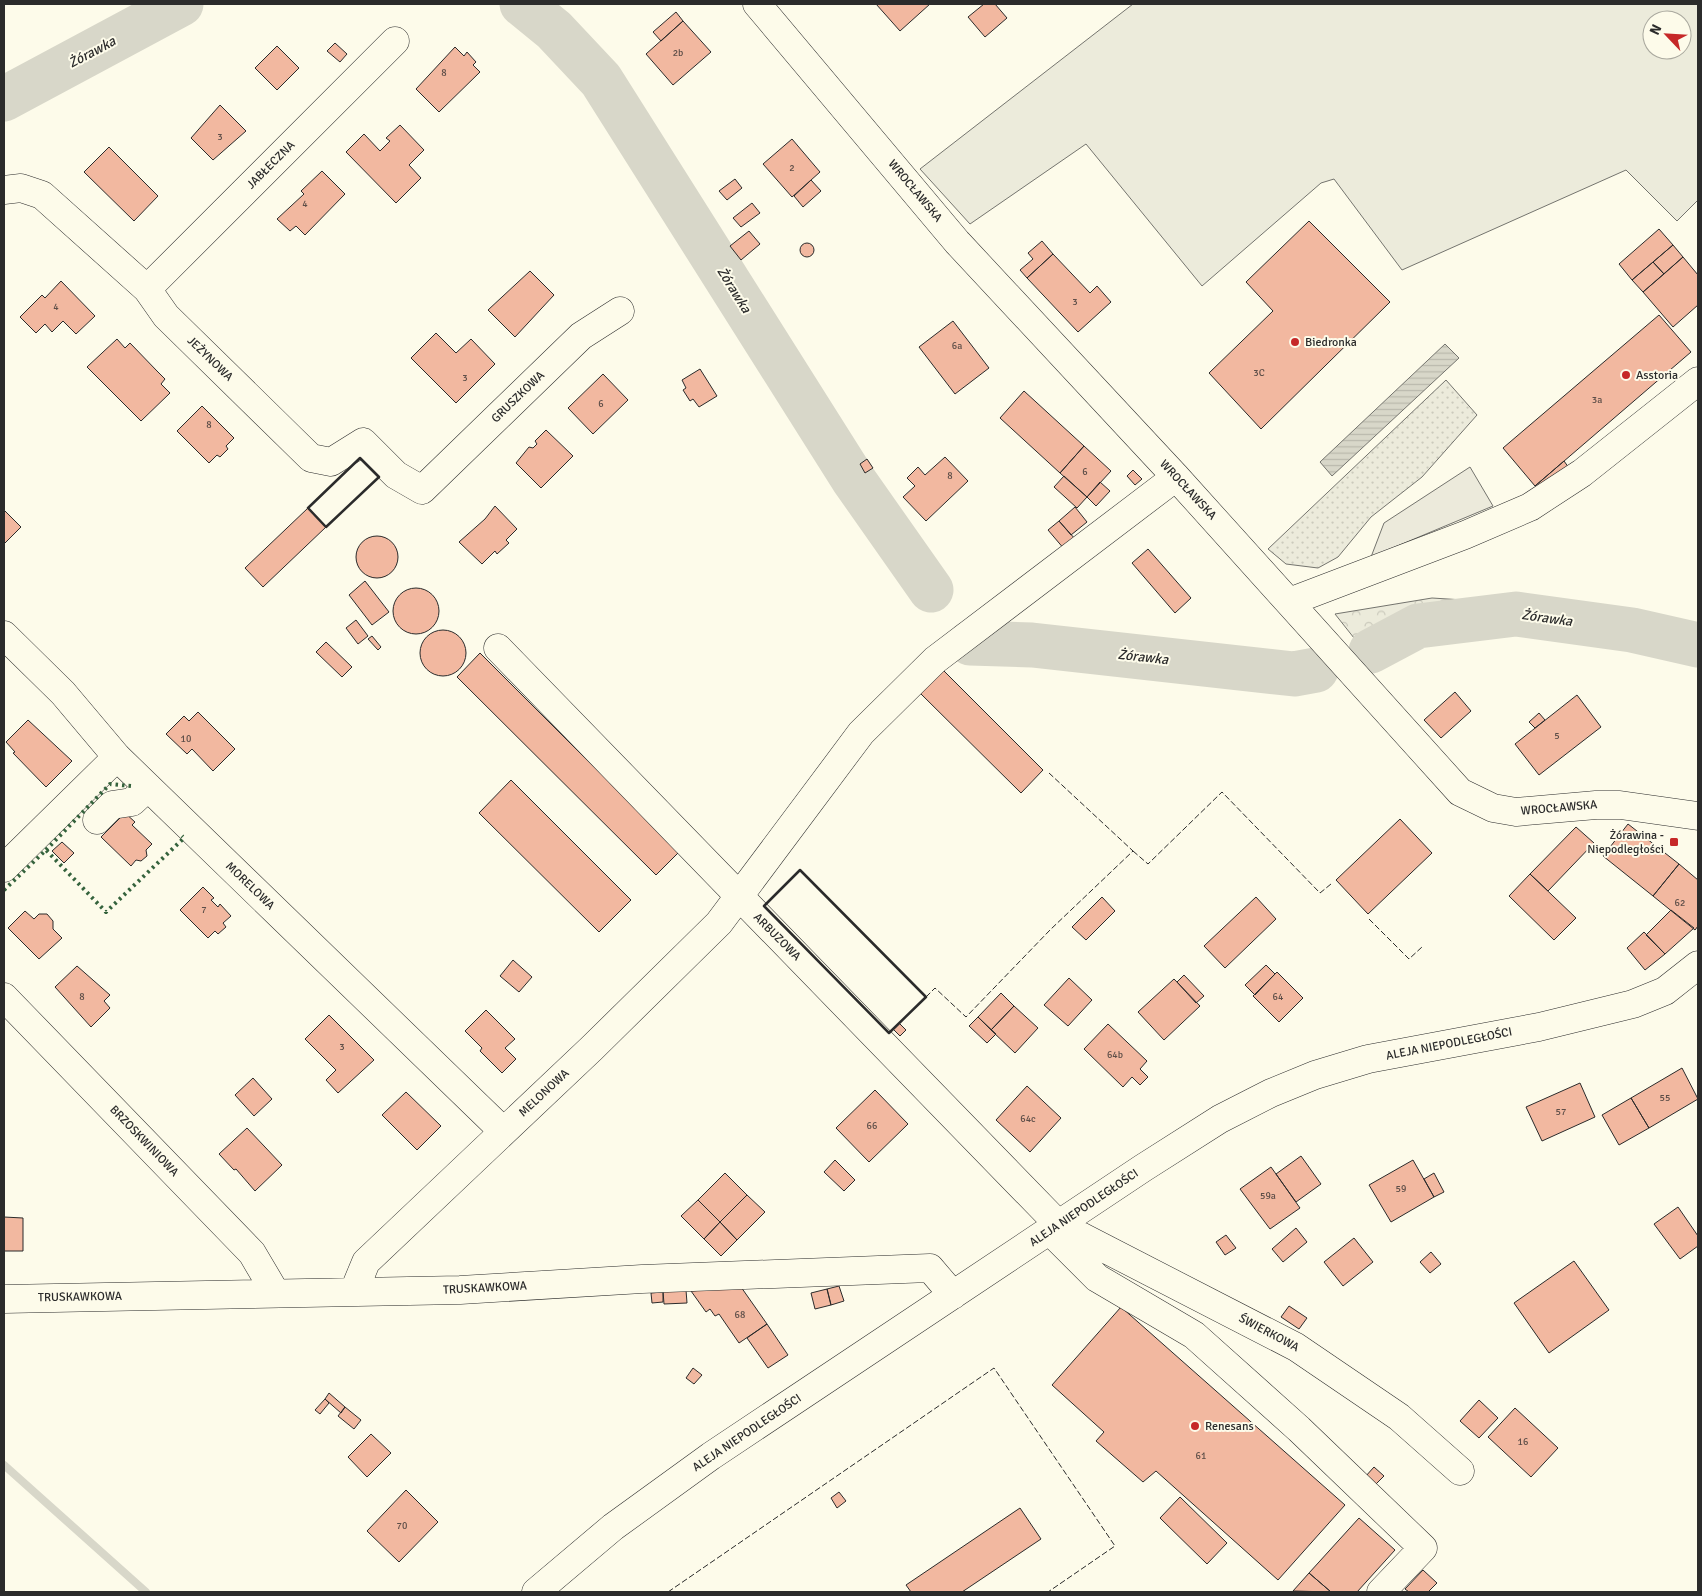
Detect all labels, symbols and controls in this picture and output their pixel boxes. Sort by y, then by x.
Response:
north arrow [1642,10,1692,60]
text: N [1646,22,1665,38]
water label: Żórawka [65,32,119,71]
house number: 2b [673,47,683,59]
house number: 8 [441,67,447,79]
house number: 3 [217,131,223,143]
street label: JABŁECZNA [244,137,299,192]
street label: WROCŁAWSKA [885,157,946,226]
house number: 2 [789,162,795,174]
house number: 4 [302,198,308,210]
water label: Żórawka [713,264,755,317]
house number: 3 [1072,296,1078,308]
house number: 4 [53,301,59,313]
street label: JEŻYNOWA [184,333,237,385]
place label: Biedronka [1305,335,1357,350]
marker: Biedronka [1289,336,1301,348]
house number: 6a [952,340,962,352]
street label: GRUSZKOWA [488,367,548,426]
house number: 3C [1253,367,1265,379]
place label: Asstoria [1636,368,1678,383]
marker: Asstoria [1620,369,1632,381]
house number: 3 [462,372,468,384]
house number: 3a [1592,394,1602,406]
house number: 6 [598,398,604,410]
house number: 8 [206,419,212,431]
street label: WROCŁAWSKA [1156,457,1220,524]
house number: 6 [1082,466,1088,478]
house number: 8 [947,470,953,482]
water label: Żórawka [1521,606,1574,630]
water label: Żórawka [1117,646,1170,668]
house number: 5 [1554,730,1560,742]
house number: 10 [181,733,191,745]
street label: WROCŁAWSKA [1520,797,1599,819]
place label: Żórawina - Niepodległości [1587,828,1664,857]
marker: Żórawina - Niepodległości [1668,836,1680,848]
street label: MORELOWA [222,859,278,914]
house number: 62 [1675,897,1685,909]
house number: 7 [201,904,207,916]
street label: ARBUZOWA [750,910,804,964]
house number: 8 [79,991,85,1003]
house number: 64 [1273,991,1284,1003]
street label: ALEJA NIEPODLEGŁOŚCI [1385,1024,1513,1064]
house number: 3 [339,1041,345,1053]
house number: 64b [1107,1049,1123,1061]
street label: MELONOWA [516,1065,573,1120]
house number: 55 [1660,1092,1670,1104]
street label: BRZOSKWINIOWA [106,1102,182,1180]
house number: 57 [1556,1106,1566,1118]
house number: 64c [1020,1113,1036,1125]
house number: 66 [867,1120,877,1132]
street label: ALEJA NIEPODLEGŁOŚCI [1027,1166,1141,1250]
house number: 59 [1396,1183,1406,1195]
house number: 59a [1260,1190,1276,1202]
street label: TRUSKAWKOWA [443,1278,528,1298]
street label: TRUSKAWKOWA [38,1289,123,1305]
house number: 68 [735,1309,745,1321]
street label: ŚWIERKOWA [1236,1311,1302,1355]
street label: ALEJA NIEPODLEGŁOŚCI [690,1391,804,1475]
place label: Renesans [1205,1419,1254,1434]
marker: Renesans [1189,1420,1201,1432]
house number: 16 [1518,1436,1528,1448]
house number: 61 [1196,1450,1206,1462]
house number: 70 [397,1520,407,1532]

